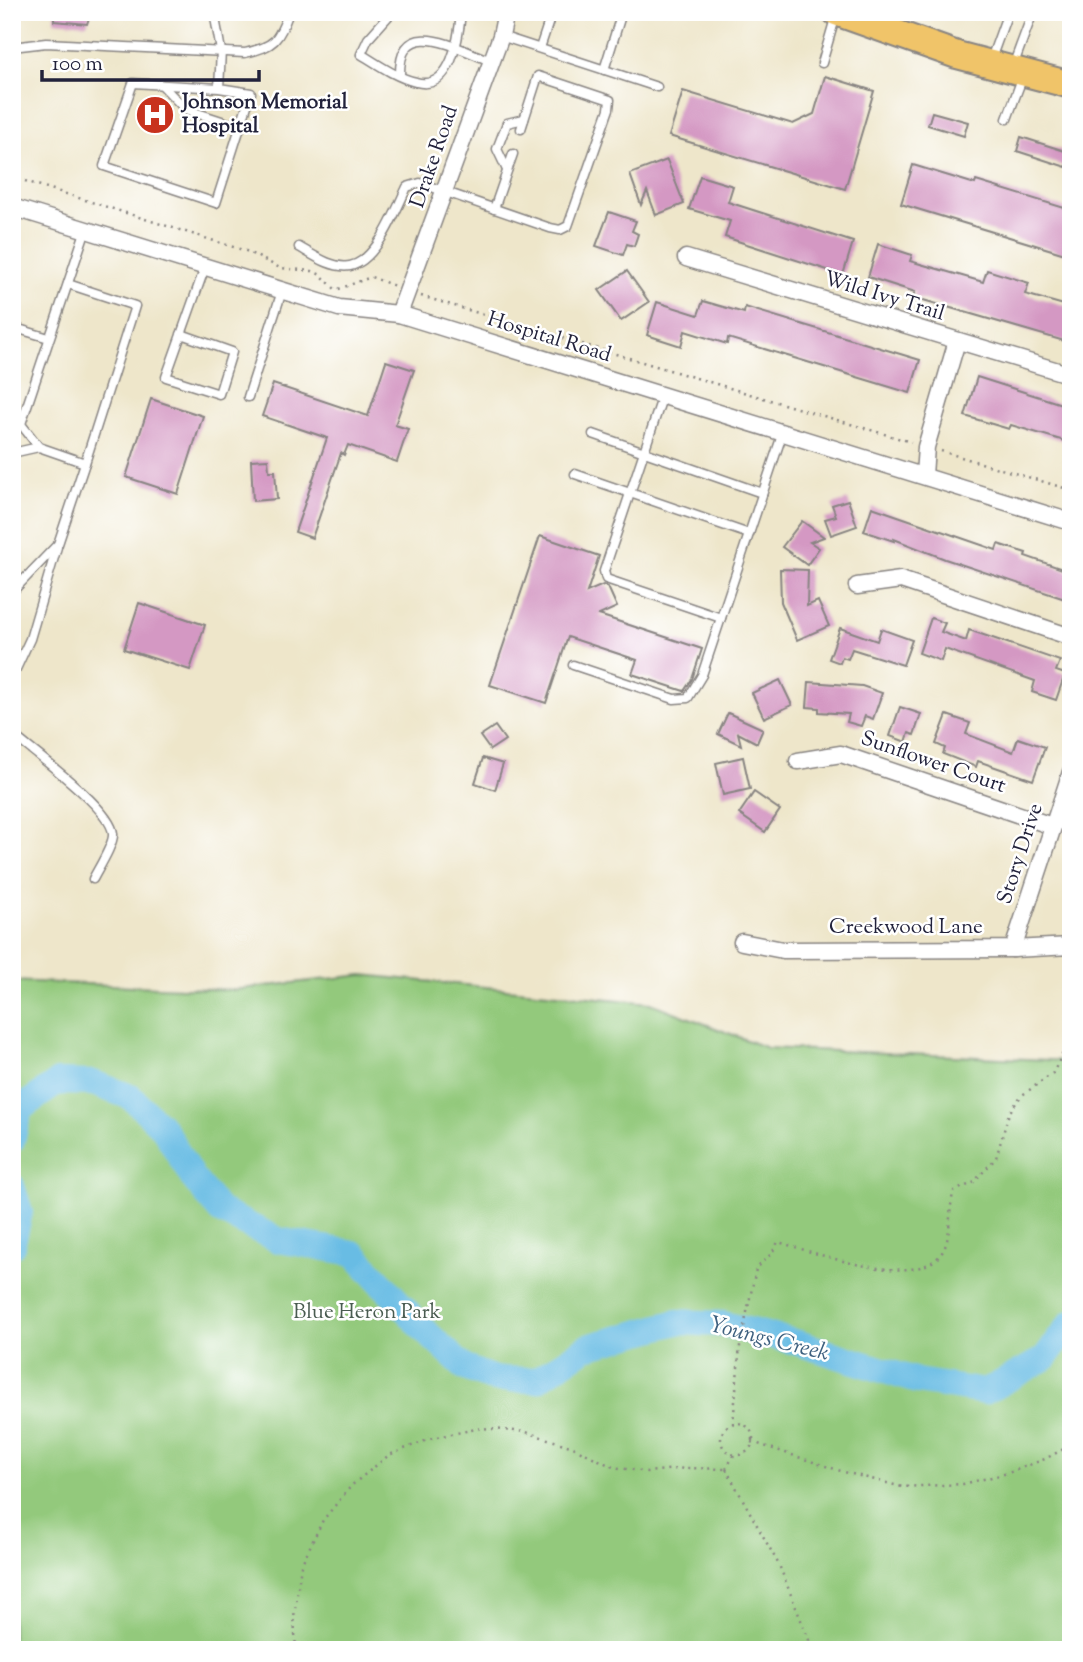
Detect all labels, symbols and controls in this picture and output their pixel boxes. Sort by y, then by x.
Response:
scale bar [42,38,259,82]
text: 100 m [52,50,103,80]
place label: Johnson Memorial Hospital [180,88,348,142]
hospital icon: Johnson Memorial Hospital [134,94,176,136]
street label: Drake Road [403,102,467,212]
street label: Wild Ivy Trail [820,264,948,330]
street label: Hospital Road [483,305,615,371]
street label: Sunflower Court [856,724,1010,802]
street label: Story Drive [991,800,1051,908]
street label: Creekwood Lane [829,913,983,943]
park label: Blue Heron Park [293,1298,442,1328]
water label: Youngs Creek [706,1309,832,1371]

